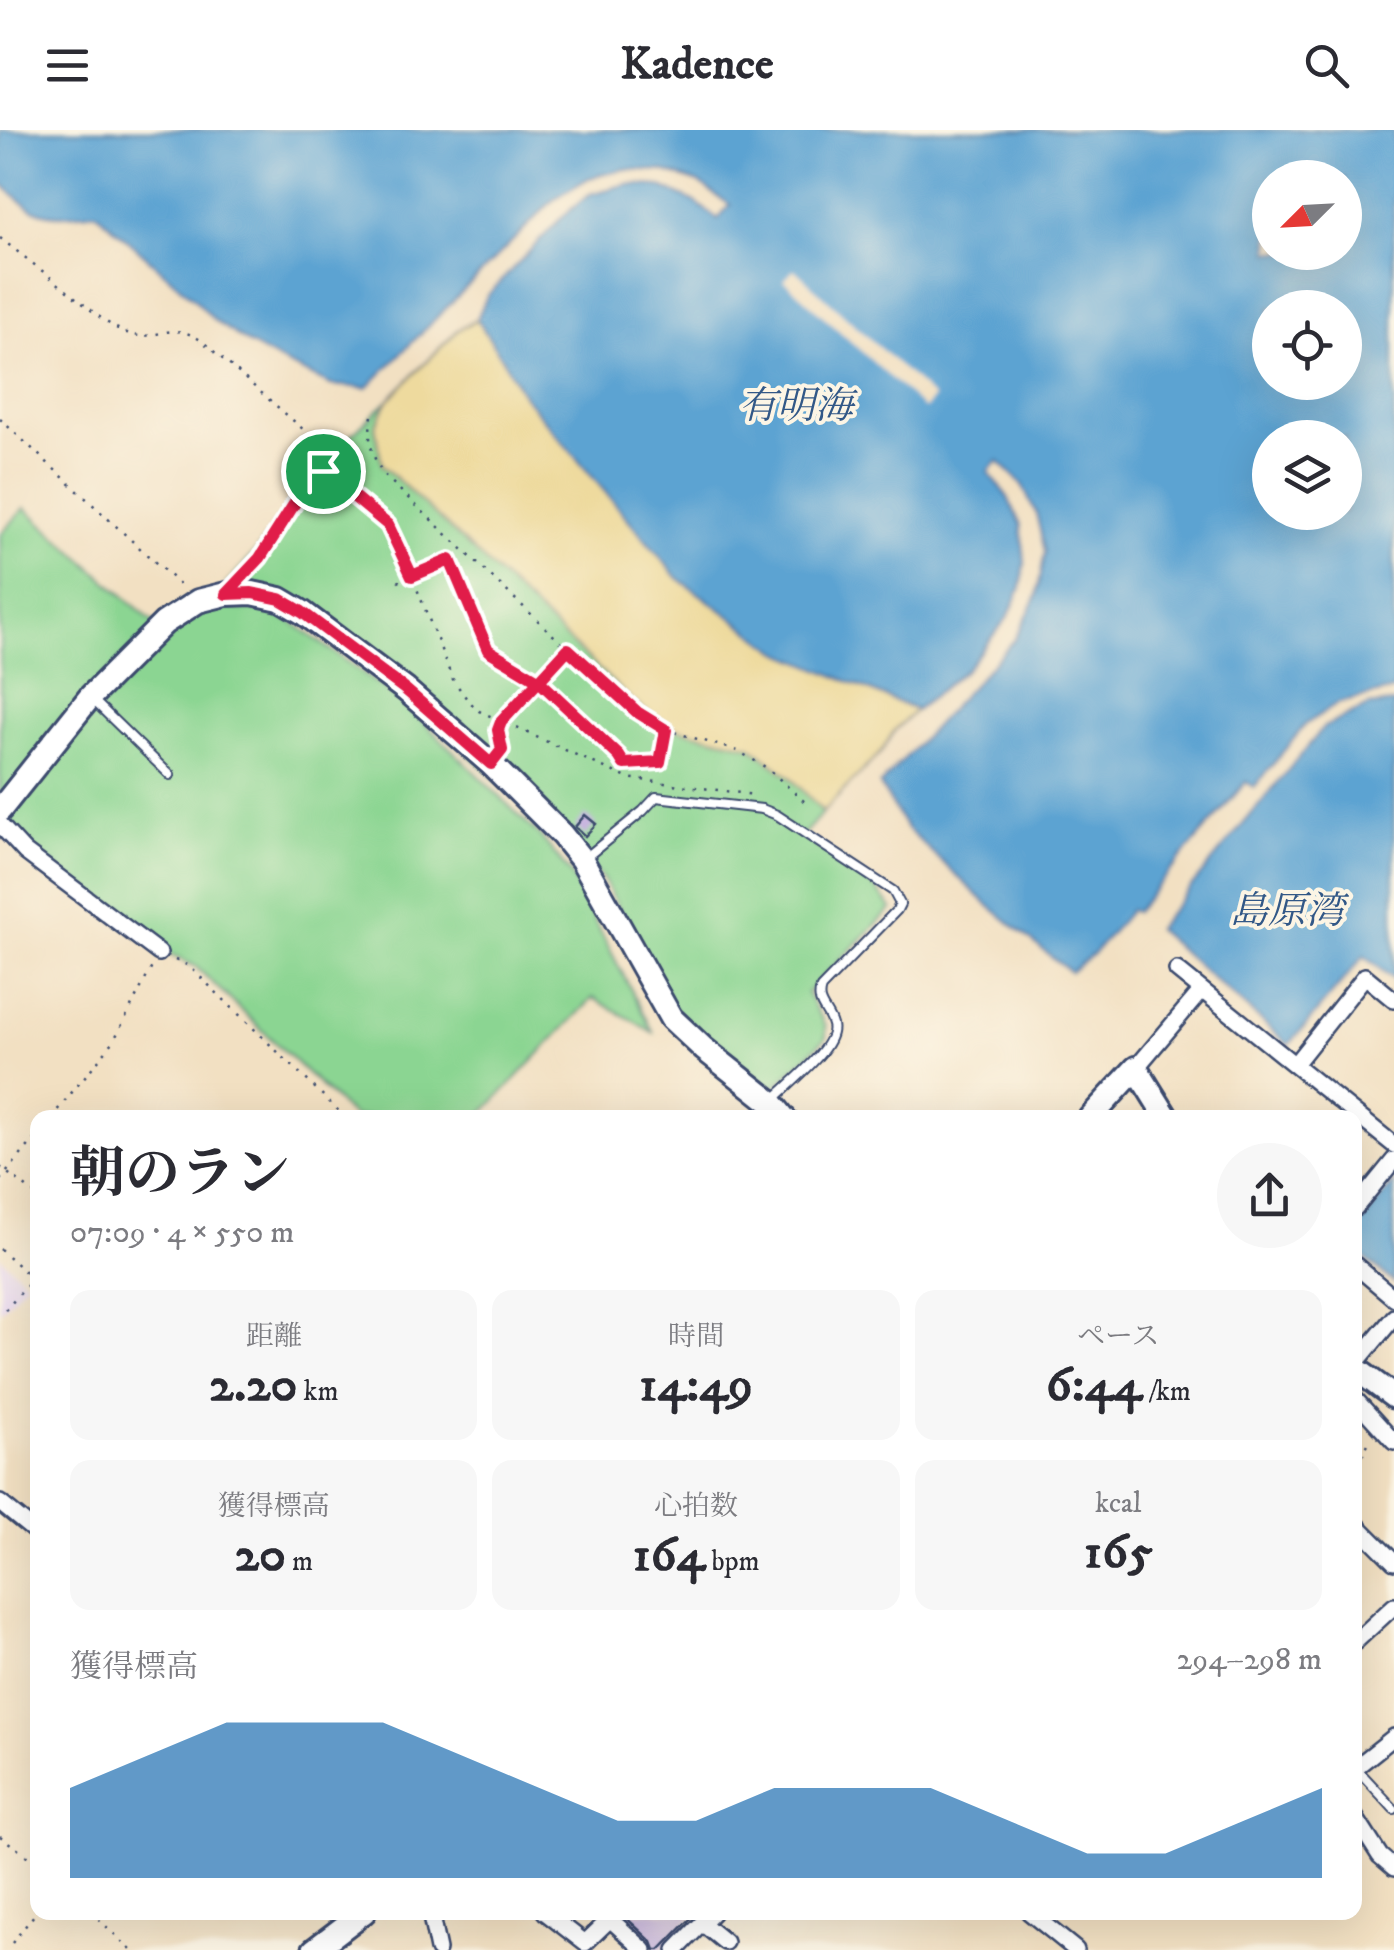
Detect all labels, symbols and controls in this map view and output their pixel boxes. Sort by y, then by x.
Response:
text: Kadence [620,37,774,93]
icon: menu [40,38,95,93]
icon: search [1299,38,1354,93]
north arrow [1252,160,1362,270]
map controls [1252,160,1362,530]
button: locate [1252,290,1362,400]
water label: 有明海 [739,383,858,431]
button: layers [1252,420,1362,530]
pin [281,429,366,514]
icon: arrive [296,444,351,499]
water label: 島原湾 [1230,888,1350,936]
text: 朝のラン [70,1141,290,1210]
button: share [1217,1143,1322,1248]
text: 07:09 · 4 × 550 m [70,1213,294,1253]
text: 距離 [246,1319,302,1354]
text: 時間 [668,1319,724,1354]
text: ペース [1077,1319,1160,1354]
text: 2.20 [209,1354,298,1417]
text: 14:49 [639,1354,753,1417]
text: 6:44 [1046,1354,1142,1417]
text: km [298,1374,338,1409]
text: /km [1142,1374,1191,1409]
text: kcal [1095,1486,1141,1521]
text: 獲得標高 [218,1489,330,1524]
text: 心拍数 [654,1489,738,1524]
text: 165 [1084,1521,1153,1584]
text: 20 [234,1524,286,1587]
text: 164 [632,1524,705,1587]
text: m [286,1544,313,1579]
text: bpm [705,1544,760,1579]
text: 294–298 m [1176,1640,1322,1680]
text: 獲得標高 [70,1648,198,1688]

